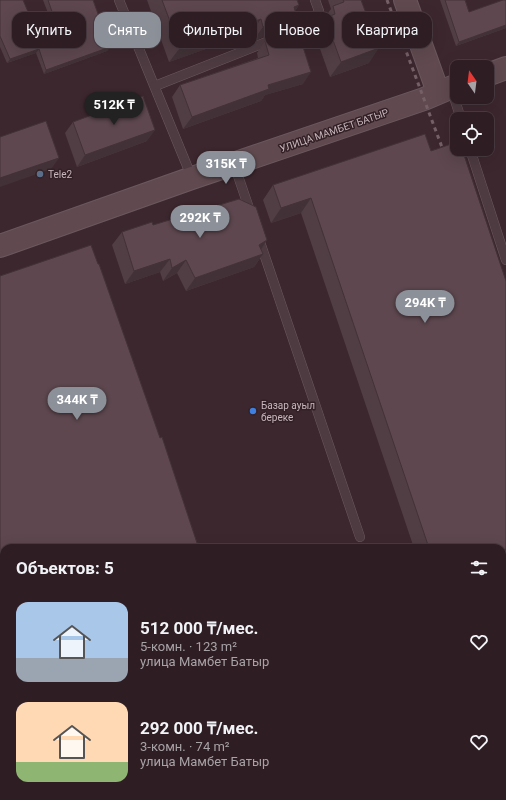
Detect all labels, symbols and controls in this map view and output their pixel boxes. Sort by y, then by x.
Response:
chip: Купить [12,12,86,48]
chip: Снять [94,12,161,48]
chip: Фильтры [169,12,257,48]
chip: Новое [265,12,334,48]
chip: Квартира [342,12,432,48]
north arrow [450,60,494,104]
map controls [450,60,494,156]
pin: 512K ₸ [81,92,147,126]
text: 512K ₸ [94,97,134,112]
street label: УЛИЦА МАМБЕТ БАТЫР [278,107,390,154]
button: locate [450,112,494,156]
pin: 315K ₸ [193,151,259,185]
text: 315K ₸ [206,156,246,171]
marker: Tele2 [35,169,45,179]
place label: Tele2 [48,169,73,180]
pin: 292K ₸ [167,205,233,239]
text: 292K ₸ [180,210,220,225]
pin: 294K ₸ [392,290,458,324]
text: 294K ₸ [405,295,445,310]
pin: 344K ₸ [44,387,110,421]
text: 344K ₸ [57,392,97,407]
place label: Базар ауыл береке [261,400,315,423]
marker: Базар ауыл береке [248,406,258,416]
icon: filters [468,557,490,579]
text: Объектов: 5 [16,558,114,578]
icon: home [48,618,96,666]
text: 512 000 ₸/мес. [140,618,258,638]
icon: heart [468,631,490,653]
text: 5-комн. · 123 m² [140,639,237,654]
text: улица Мамбет Батыр [140,654,269,669]
icon: home [48,718,96,766]
text: 292 000 ₸/мес. [140,718,258,738]
icon: heart [468,731,490,753]
text: 3-комн. · 74 m² [140,739,230,754]
text: улица Мамбет Батыр [140,754,269,769]

